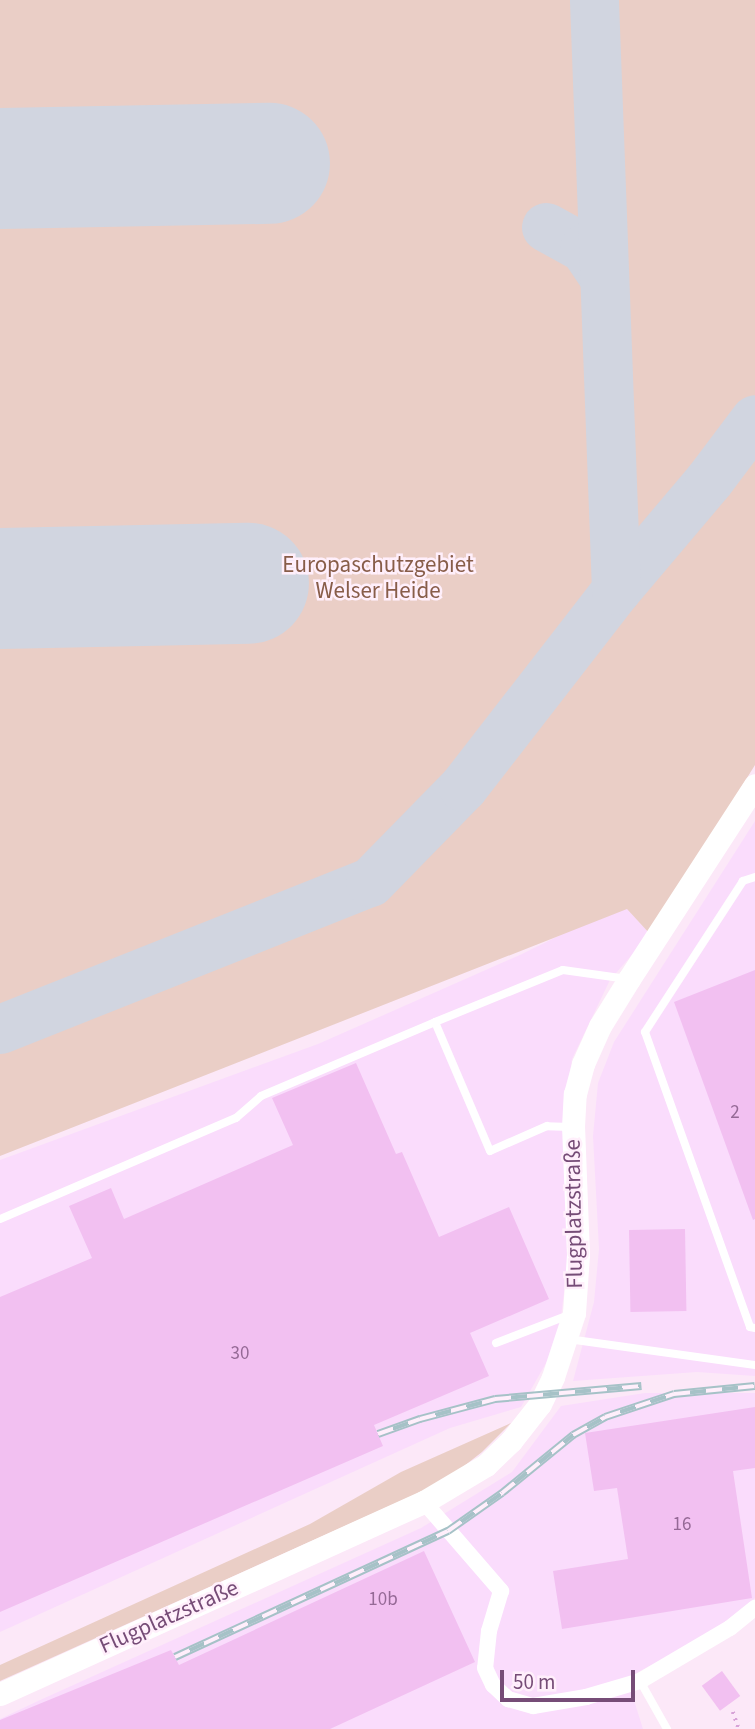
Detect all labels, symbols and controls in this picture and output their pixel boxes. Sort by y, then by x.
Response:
park label: Europaschutzgebiet Welser Heide [282,551,474,605]
house number: 2 [730,1102,740,1124]
street label: Flugplatzstraße [559,1139,589,1289]
house number: 30 [231,1343,249,1365]
house number: 16 [673,1514,691,1536]
street label: Flugplatzstraße [95,1574,243,1660]
house number: 10b [368,1589,398,1611]
scale bar [503,1656,638,1700]
text: 50 m [513,1667,555,1697]

